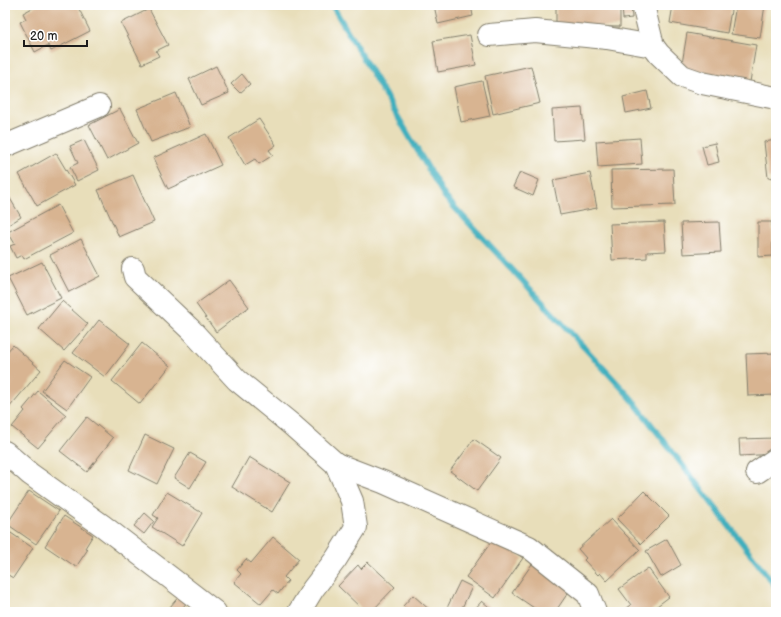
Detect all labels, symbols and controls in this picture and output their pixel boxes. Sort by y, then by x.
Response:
scale bar [24,22,87,48]
text: 20 m [30,29,57,44]

